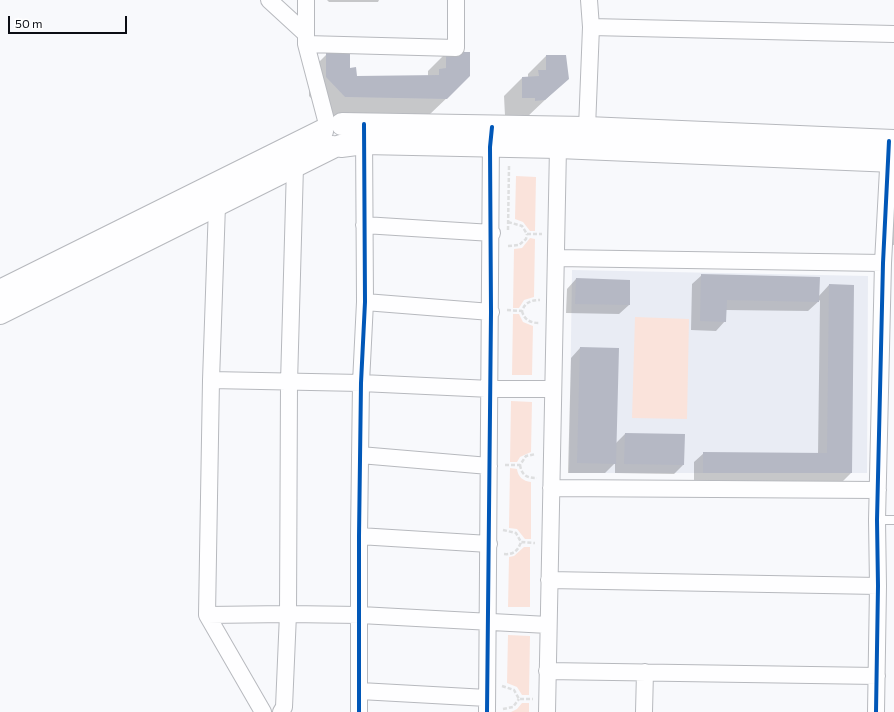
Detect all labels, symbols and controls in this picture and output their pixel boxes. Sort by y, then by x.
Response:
scale bar [10,8,129,34]
text: 50 m [15,16,43,30]

